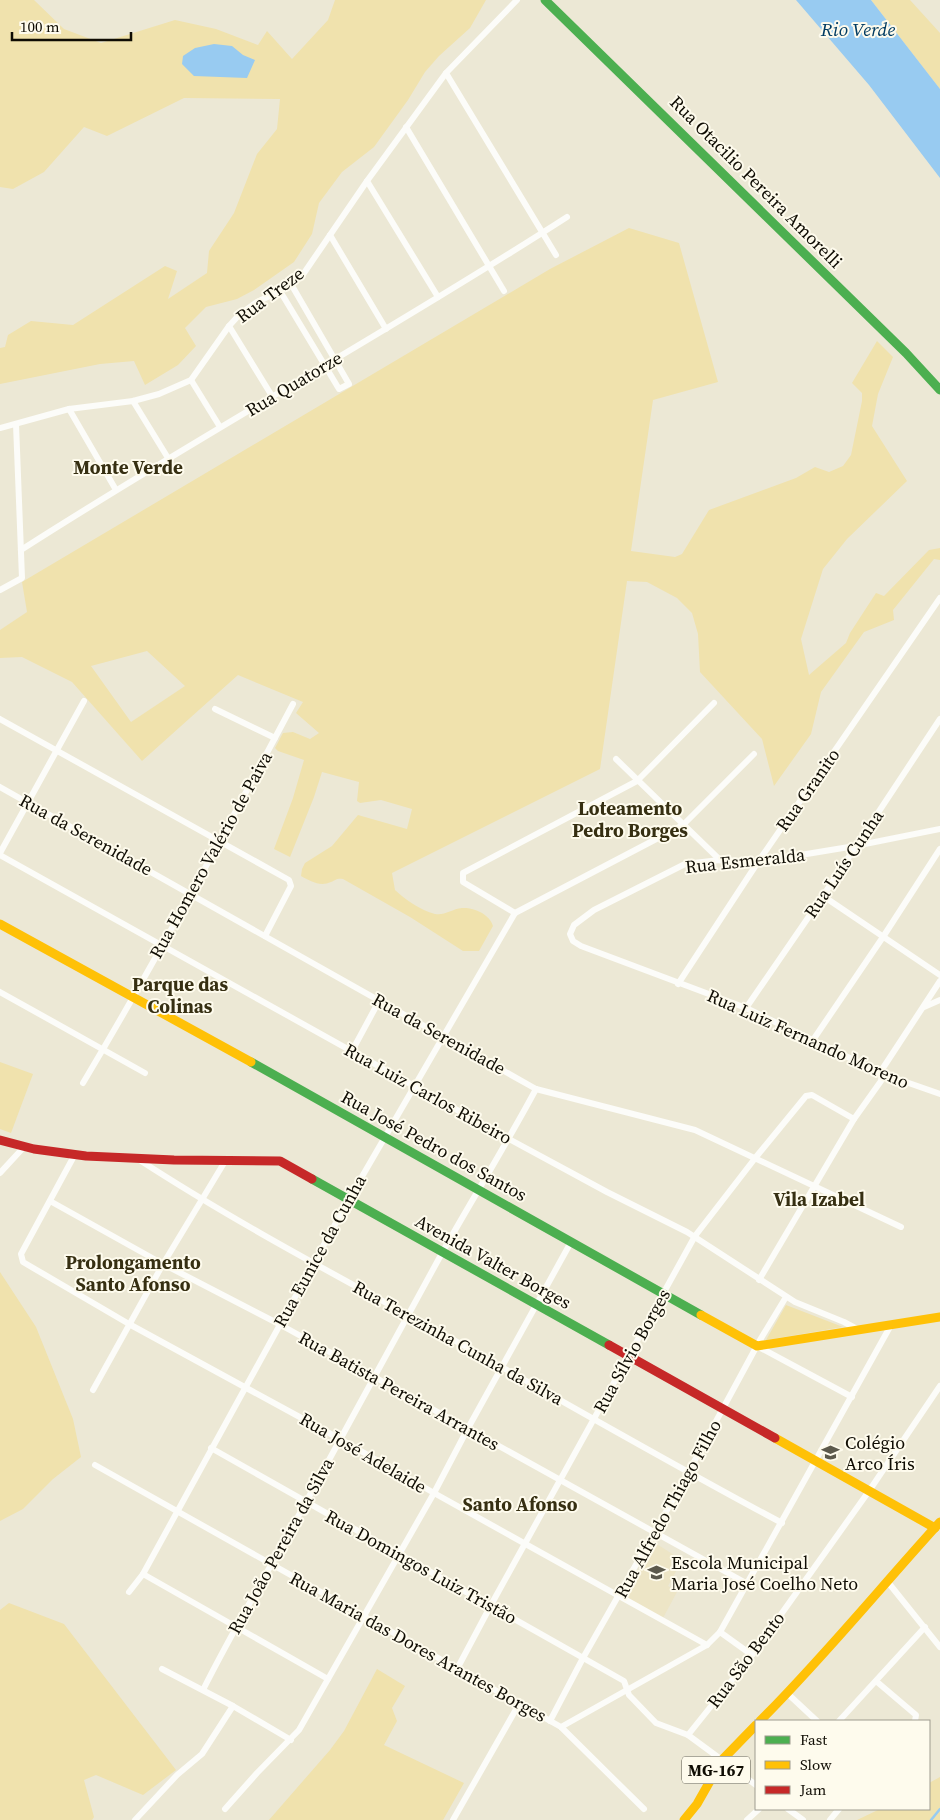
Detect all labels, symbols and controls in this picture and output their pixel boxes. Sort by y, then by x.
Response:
scale bar [12,10,131,42]
text: 100 m [20,16,60,37]
water label: Rio Verde [820,16,896,42]
street label: Rua Otacilio Pereira Amorelli [664,90,848,274]
street label: Rua Treze [230,261,309,328]
street label: Rua Quatorze [241,345,347,422]
district label: Monte Verde [73,454,183,480]
street label: Rua Granito [770,743,845,836]
street label: Rua Homero Valério de Paiva [143,746,278,963]
street label: Rua da Serenidade [15,788,157,882]
district label: Loteamento Pedro Borges [572,795,688,843]
street label: Rua Luís Cunha [798,804,890,923]
street label: Rua Esmeralda [684,842,807,879]
district label: Parque das Colinas [132,971,228,1019]
street label: Rua Luiz Fernando Moreno [703,983,913,1094]
street label: Rua da Serenidade [368,987,510,1081]
street label: Rua Luiz Carlos Ribeiro [340,1037,517,1150]
street label: Rua José Pedro dos Santos [337,1084,532,1207]
street label: Rua Eunice da Cunha [267,1169,372,1332]
district label: Vila Izabel [773,1186,865,1212]
street label: Avenida Valter Borges [411,1208,576,1315]
district label: Prolongamento Santo Afonso [65,1249,201,1297]
street label: Rua Terezinha Cunha da Silva [349,1274,569,1411]
street label: Rua Sílvio Borges [587,1284,676,1417]
street label: Rua Batista Pereira Arrantes [294,1325,504,1456]
street label: Rua José Adelaide [295,1406,431,1499]
street label: Rua Alfredo Thiago Filho [608,1415,727,1603]
place label: Colégio Arco Íris [845,1430,915,1476]
school or university icon: Colégio Arco Íris [821,1443,841,1463]
street label: Rua João Pereira da Silva [222,1452,340,1638]
district label: Santo Afonso [463,1491,578,1517]
street label: Rua Domingos Luiz Tristão [321,1503,522,1630]
place label: Escola Municipal Maria José Coelho Neto [671,1550,858,1596]
school or university icon: Escola Municipal Maria José Coelho Neto [647,1563,667,1583]
street label: Rua Maria das Dores Arantes Borges [285,1565,551,1728]
street label: Rua São Bento [701,1606,790,1713]
legend [755,1720,930,1810]
text: Fast [800,1729,827,1750]
text: Slow [800,1754,832,1775]
road number: MG-167 [682,1756,750,1784]
text: Jam [799,1779,827,1800]

